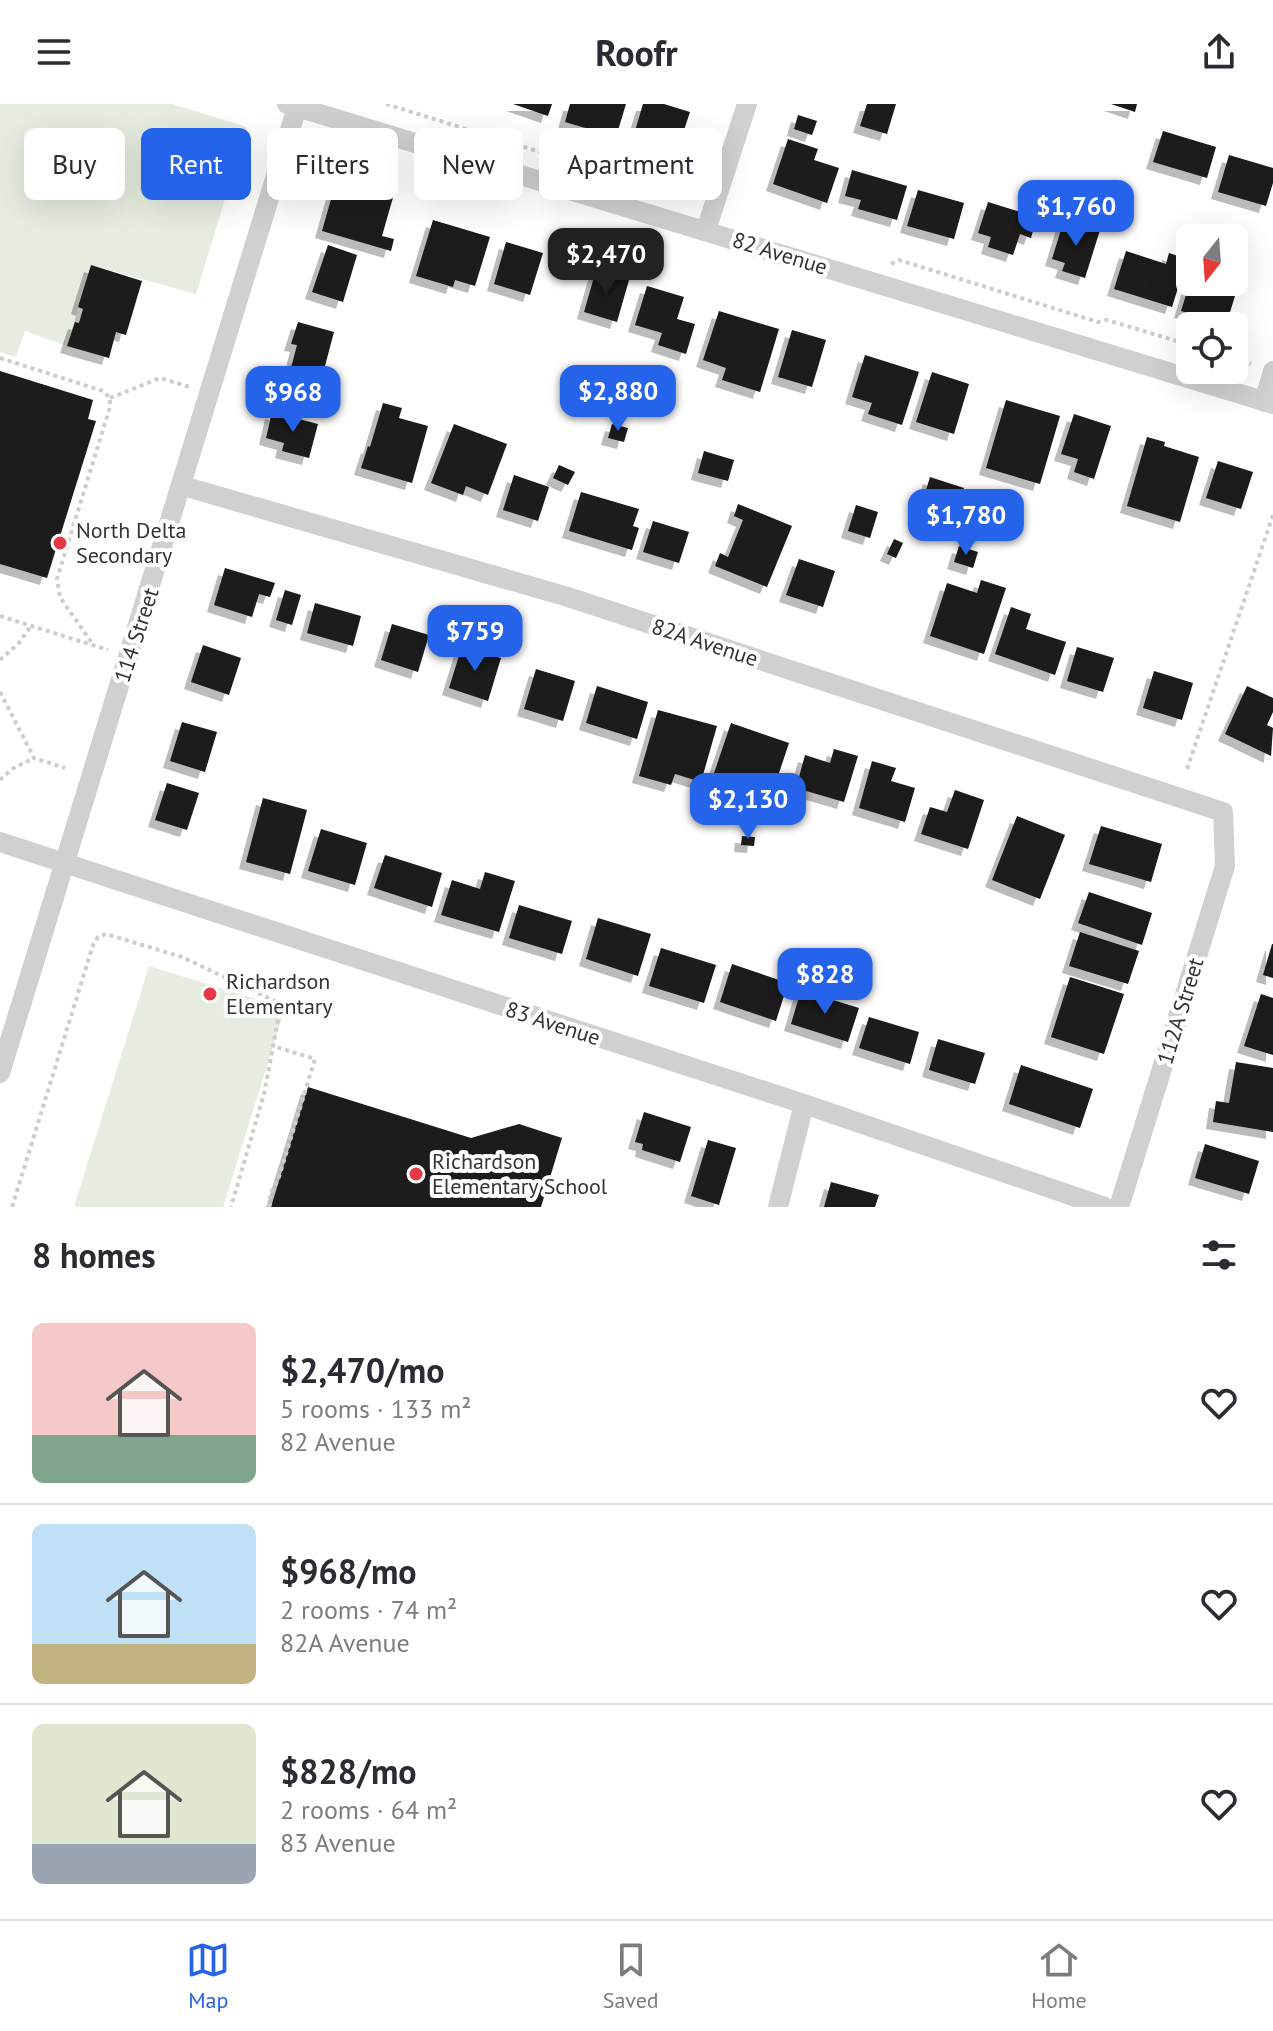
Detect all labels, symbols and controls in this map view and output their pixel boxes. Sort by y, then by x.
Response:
text: Roofr [595,29,678,76]
icon: menu [32,30,76,74]
icon: share [1197,30,1241,74]
chip: Buy [24,128,125,200]
chip: Rent [141,128,251,200]
chip: Filters [267,128,398,200]
chip: New [414,128,523,200]
chip: Apartment [539,128,722,200]
pin: $1,760 [1011,180,1141,248]
text: $1,760 [1036,189,1116,222]
north arrow [1176,224,1248,296]
map controls [1176,224,1248,384]
street label: 82 Avenue [729,225,831,281]
pin: $2,470 [541,228,671,296]
text: $2,470 [566,237,646,270]
button: locate [1176,312,1248,384]
pin: $2,880 [553,365,683,433]
pin: $968 [246,366,340,434]
text: $2,880 [578,374,658,407]
text: $968 [264,375,322,408]
pin: $1,780 [901,489,1031,557]
text: $1,780 [926,498,1006,531]
place label: North Delta Secondary [76,516,186,569]
marker: North Delta Secondary [51,534,69,552]
street label: 114 Street [108,584,165,686]
pin: $759 [428,605,522,673]
street label: 82A Avenue [648,612,762,672]
text: $759 [446,614,504,647]
pin: $2,130 [683,773,813,841]
text: $2,130 [708,782,788,815]
pin: $828 [778,948,872,1016]
street label: 112A Street [1151,954,1210,1068]
text: $828 [796,957,854,990]
place label: Richardson Elementary [226,967,333,1020]
marker: Richardson Elementary [201,985,219,1003]
street label: 83 Avenue [502,995,604,1051]
place label: Richardson Elementary School [432,1147,608,1200]
marker: Richardson Elementary School [407,1165,425,1183]
text: 8 homes [32,1233,156,1277]
icon: filters [1197,1233,1241,1277]
text: $2,470/mo [280,1348,444,1392]
icon: home [96,1355,192,1451]
icon: heart [1197,1381,1241,1425]
text: 5 rooms · 133 m² [280,1392,472,1425]
text: 82 Avenue [280,1425,396,1458]
text: $968/mo [280,1549,417,1593]
icon: home [96,1556,192,1652]
icon: heart [1197,1582,1241,1626]
text: 2 rooms · 74 m² [280,1593,457,1626]
text: 82A Avenue [280,1626,410,1659]
text: $828/mo [280,1749,417,1793]
icon: home [96,1756,192,1852]
icon: heart [1197,1782,1241,1826]
text: 2 rooms · 64 m² [280,1793,457,1826]
text: 83 Avenue [280,1826,396,1859]
tab: Map [186,1938,230,2014]
tab: Saved [603,1938,659,2014]
tab: Home [1031,1938,1087,2014]

